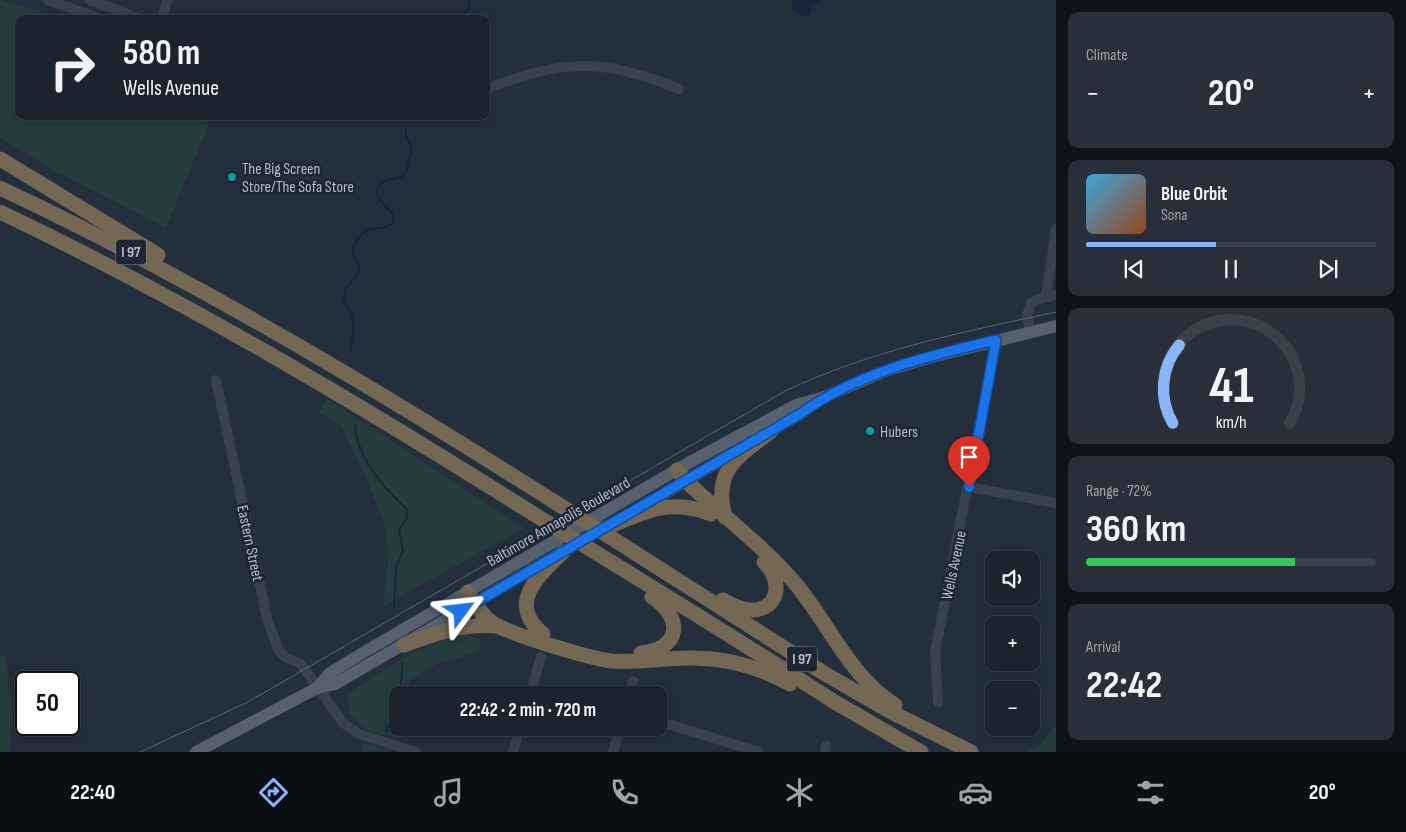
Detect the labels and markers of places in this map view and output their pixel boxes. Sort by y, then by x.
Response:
place label: The Big Screen Store/The Sofa Store [242,160,354,197]
marker: The Big Screen Store/The Sofa Store [226,171,238,183]
place label: Hubers [880,423,918,442]
marker: Hubers [864,425,876,437]
pin [948,436,990,487]

